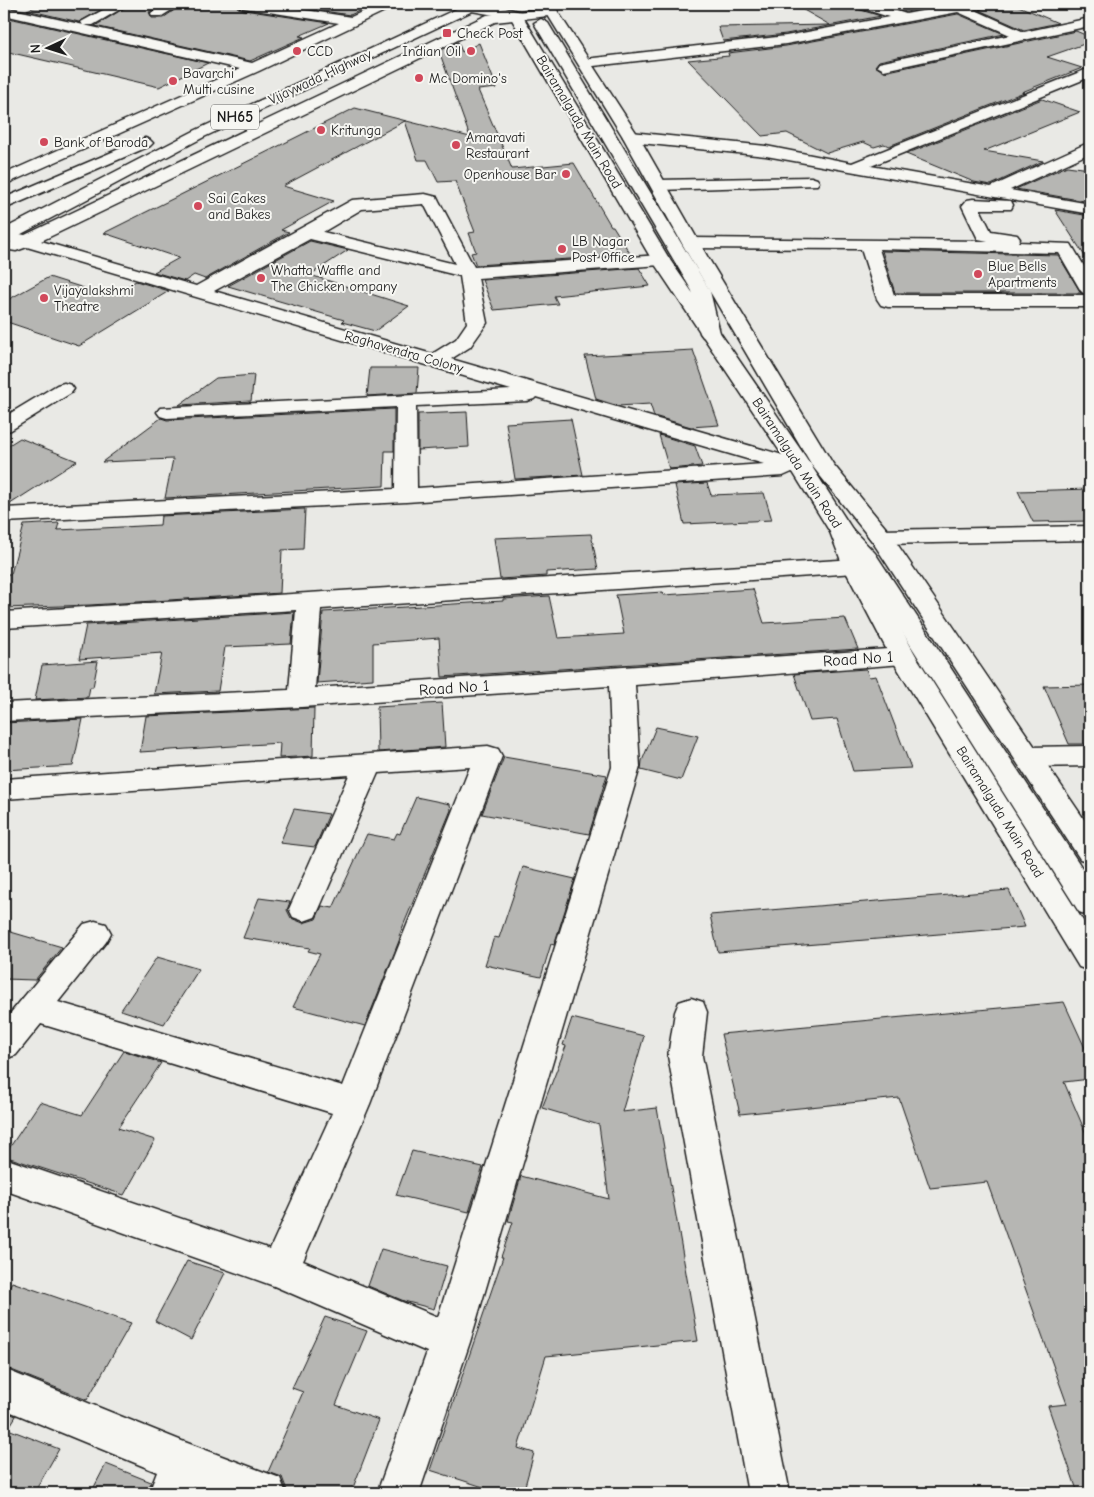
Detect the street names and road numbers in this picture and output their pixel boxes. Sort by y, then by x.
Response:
street label: Vijaywada Highway [266,45,375,108]
street label: Bairamalguda Main Road [533,52,625,192]
road number: NH65 [211,104,259,130]
street label: Raghavendra Colony [343,327,466,377]
street label: Bairamalguda Main Road [748,395,846,531]
street label: Road No 1 [822,648,894,670]
street label: Road No 1 [418,677,490,699]
street label: Bairamalguda Main Road [952,743,1048,881]

